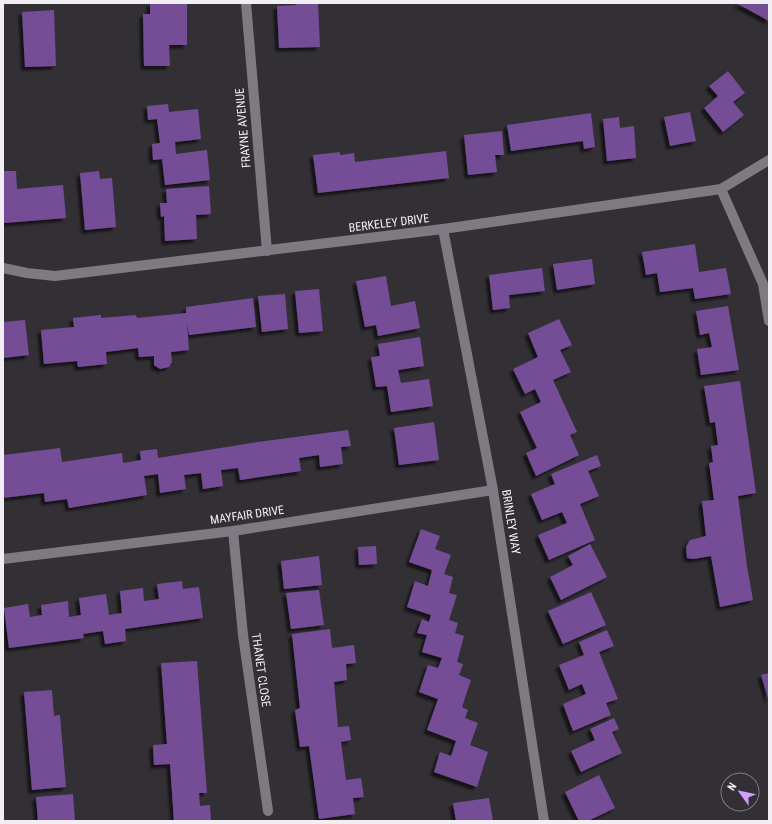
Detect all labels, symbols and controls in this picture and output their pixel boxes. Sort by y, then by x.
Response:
street label: FRAYNE AVENUE [233,87,253,169]
street label: BERKELEY DRIVE [348,211,430,235]
street label: BRINLEY WAY [499,488,523,556]
street label: MAYFAIR DRIVE [209,503,285,527]
street label: THANET CLOSE [249,632,273,708]
north arrow [720,772,760,812]
text: N [725,780,739,793]

